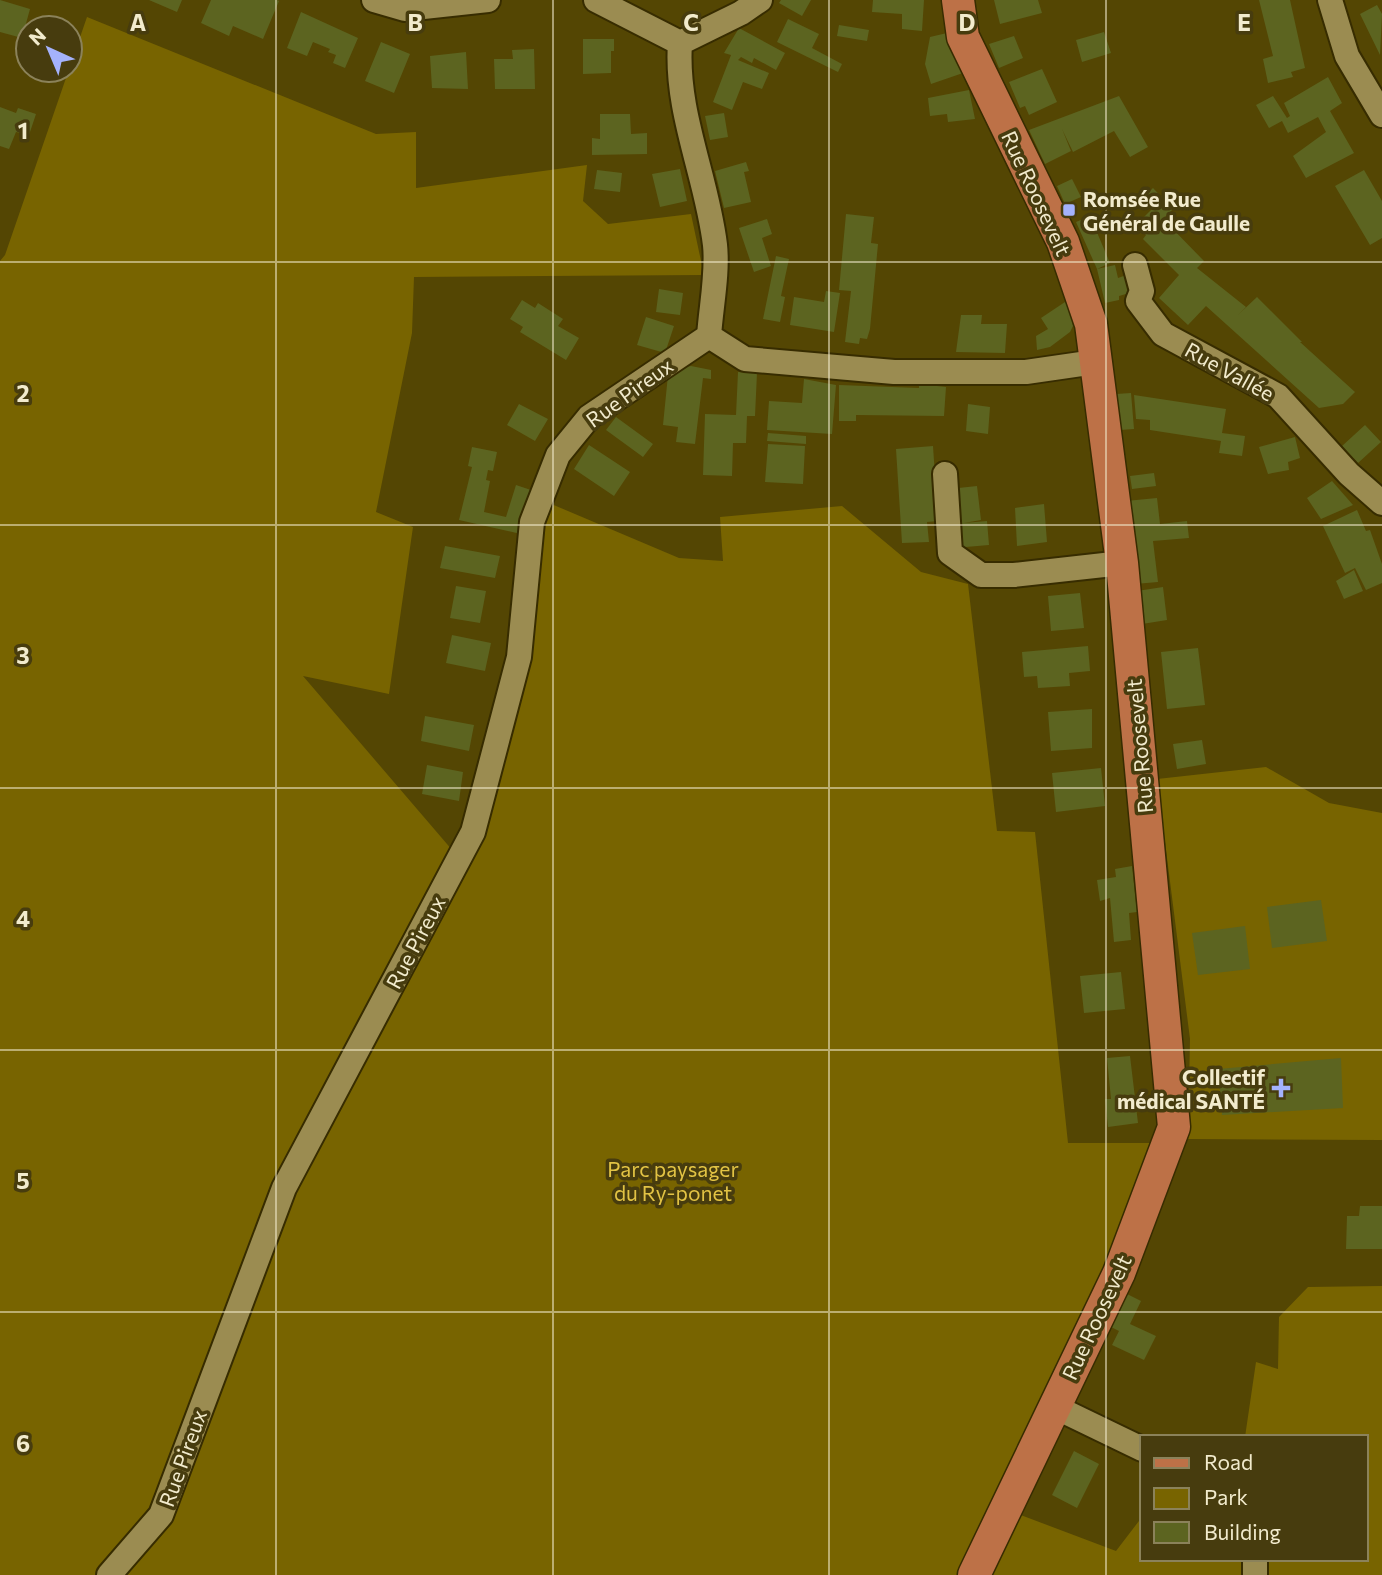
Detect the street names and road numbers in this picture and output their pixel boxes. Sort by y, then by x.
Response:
street label: Rue Roosevelt [997,127,1077,259]
street label: Rue Vallée [1181,336,1279,406]
street label: Rue Pireux [581,352,677,432]
street label: Rue Roosevelt [1121,678,1157,814]
street label: Rue Pireux [380,891,450,993]
street label: Rue Roosevelt [1056,1251,1136,1383]
street label: Rue Pireux [153,1406,211,1510]

